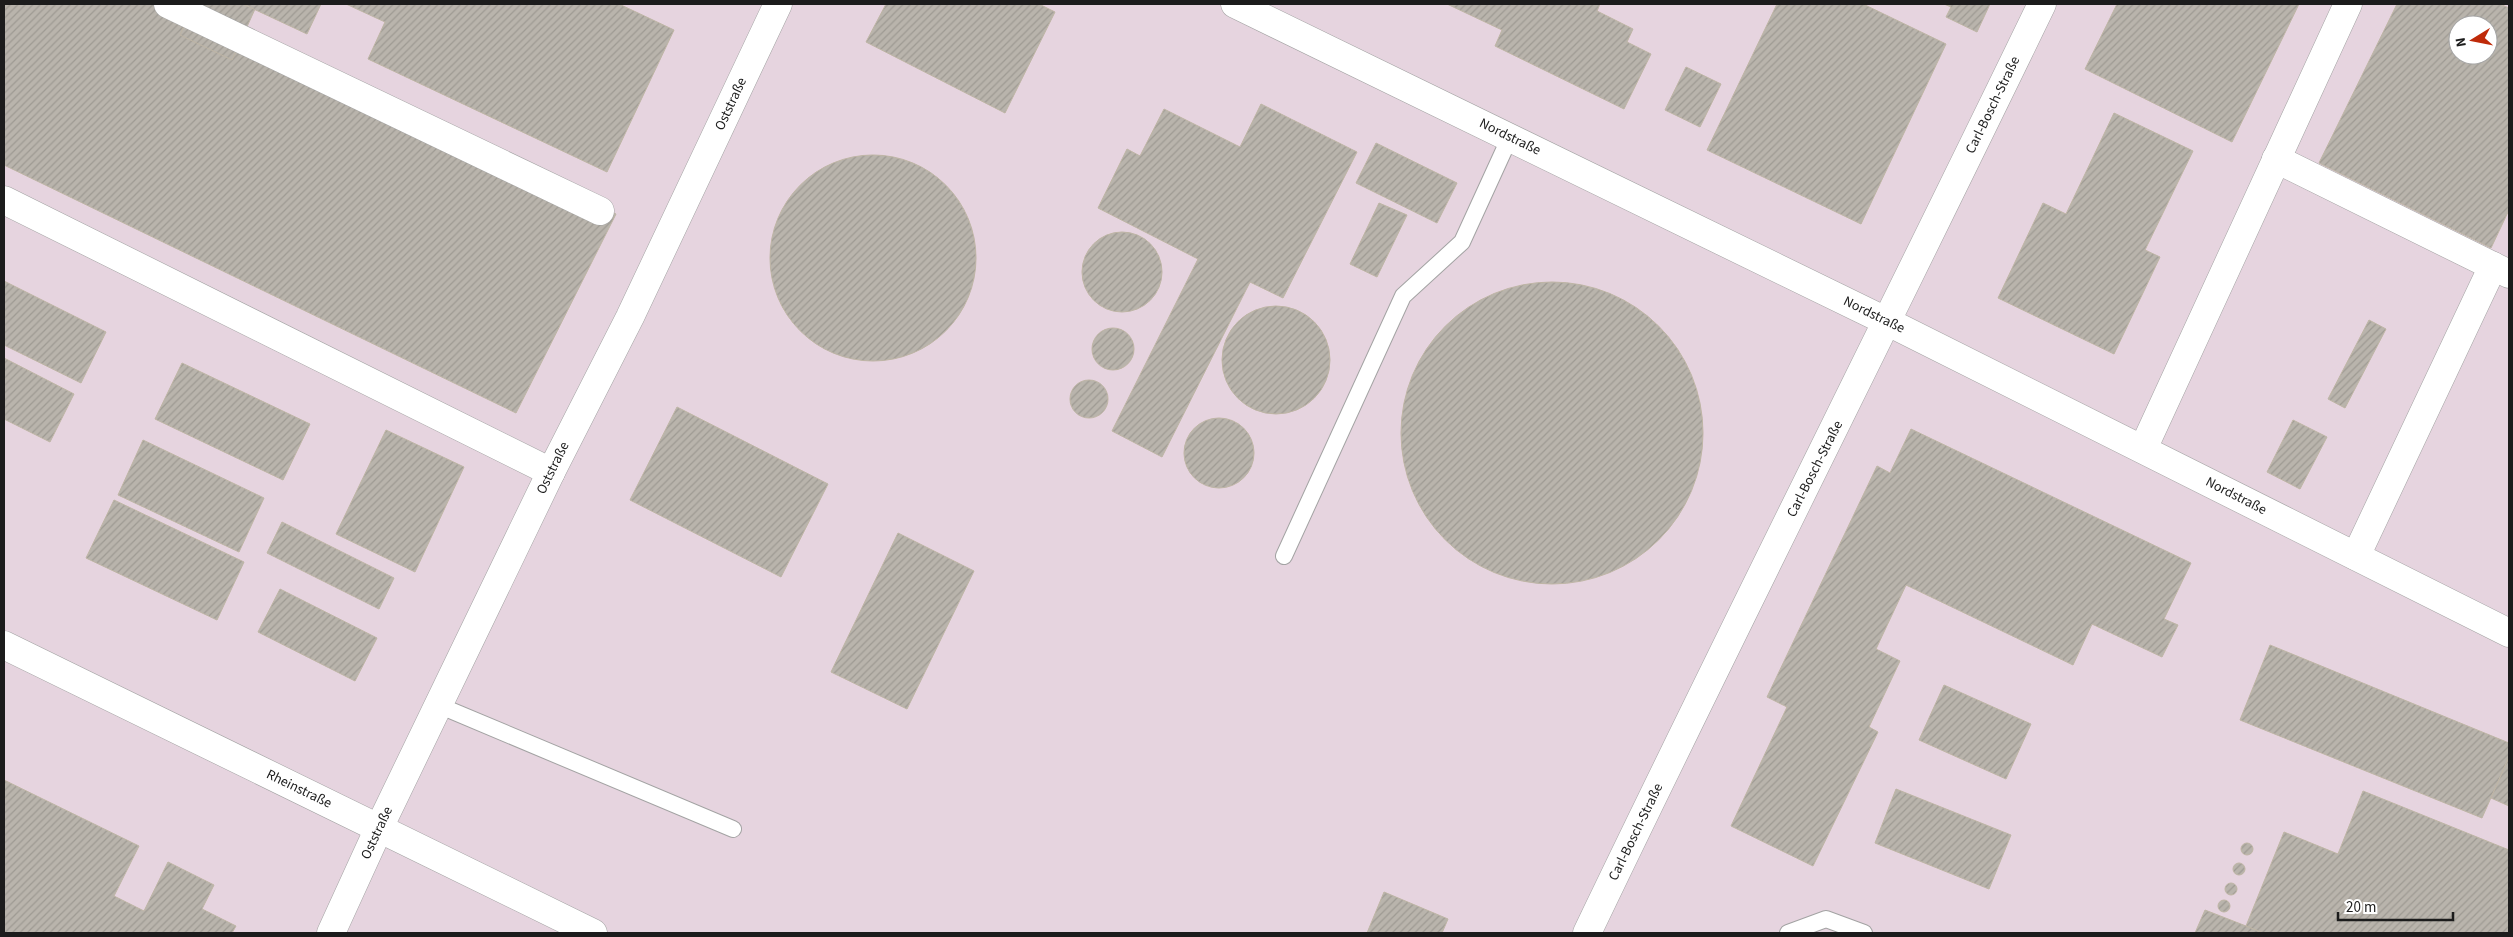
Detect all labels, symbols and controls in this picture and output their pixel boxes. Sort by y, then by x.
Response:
north arrow [2448,15,2498,65]
text: N [2451,36,2472,48]
street label: Carl-Bosch-Straße [1961,53,2025,157]
street label: Oststraße [710,74,752,134]
street label: Nordstraße [1476,114,1544,160]
street label: Nordstraße [1840,292,1908,338]
street label: Carl-Bosch-Straße [1782,417,1848,521]
street label: Oststraße [532,438,574,498]
street label: Nordstraße [2202,472,2270,520]
street label: Rheinstraße [263,765,335,813]
street label: Carl-Bosch-Straße [1604,780,1668,884]
street label: Oststraße [356,803,398,863]
scale bar [2338,890,2453,922]
text: 20 m [2346,897,2376,918]

